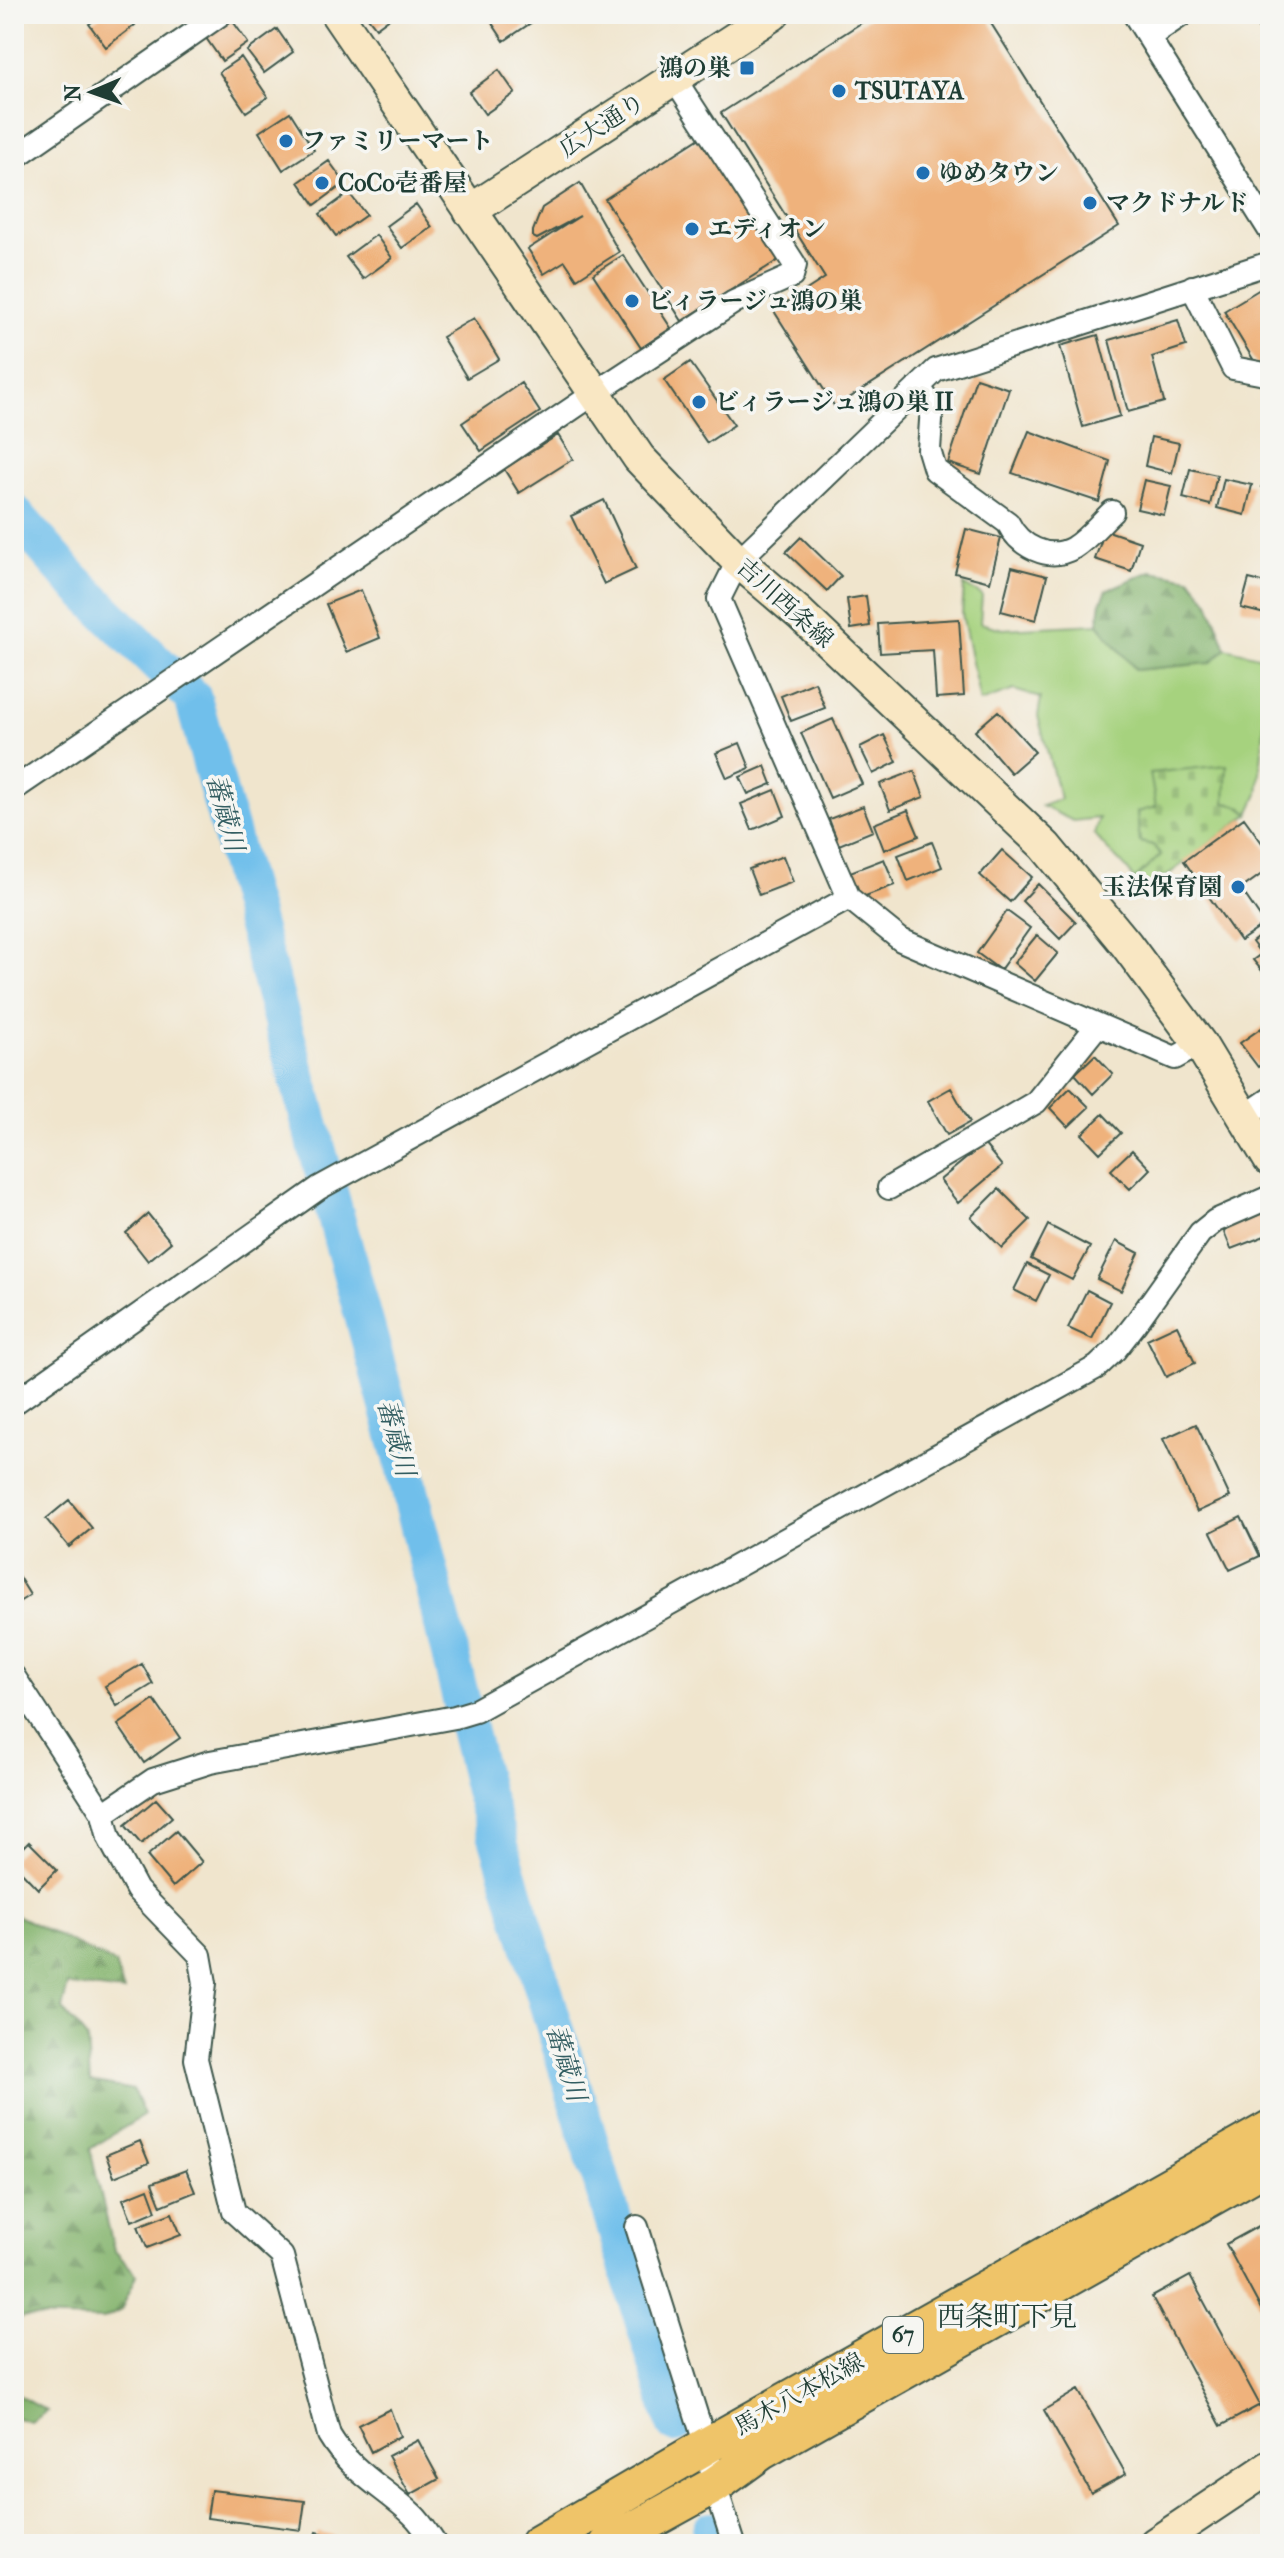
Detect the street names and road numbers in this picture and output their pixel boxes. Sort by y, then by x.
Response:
street label: 広大通り [554,87,650,163]
street label: 吉川西条線 [731,552,839,654]
road number: 67 [883,2317,923,2353]
street label: 馬木八本松線 [729,2347,869,2441]

